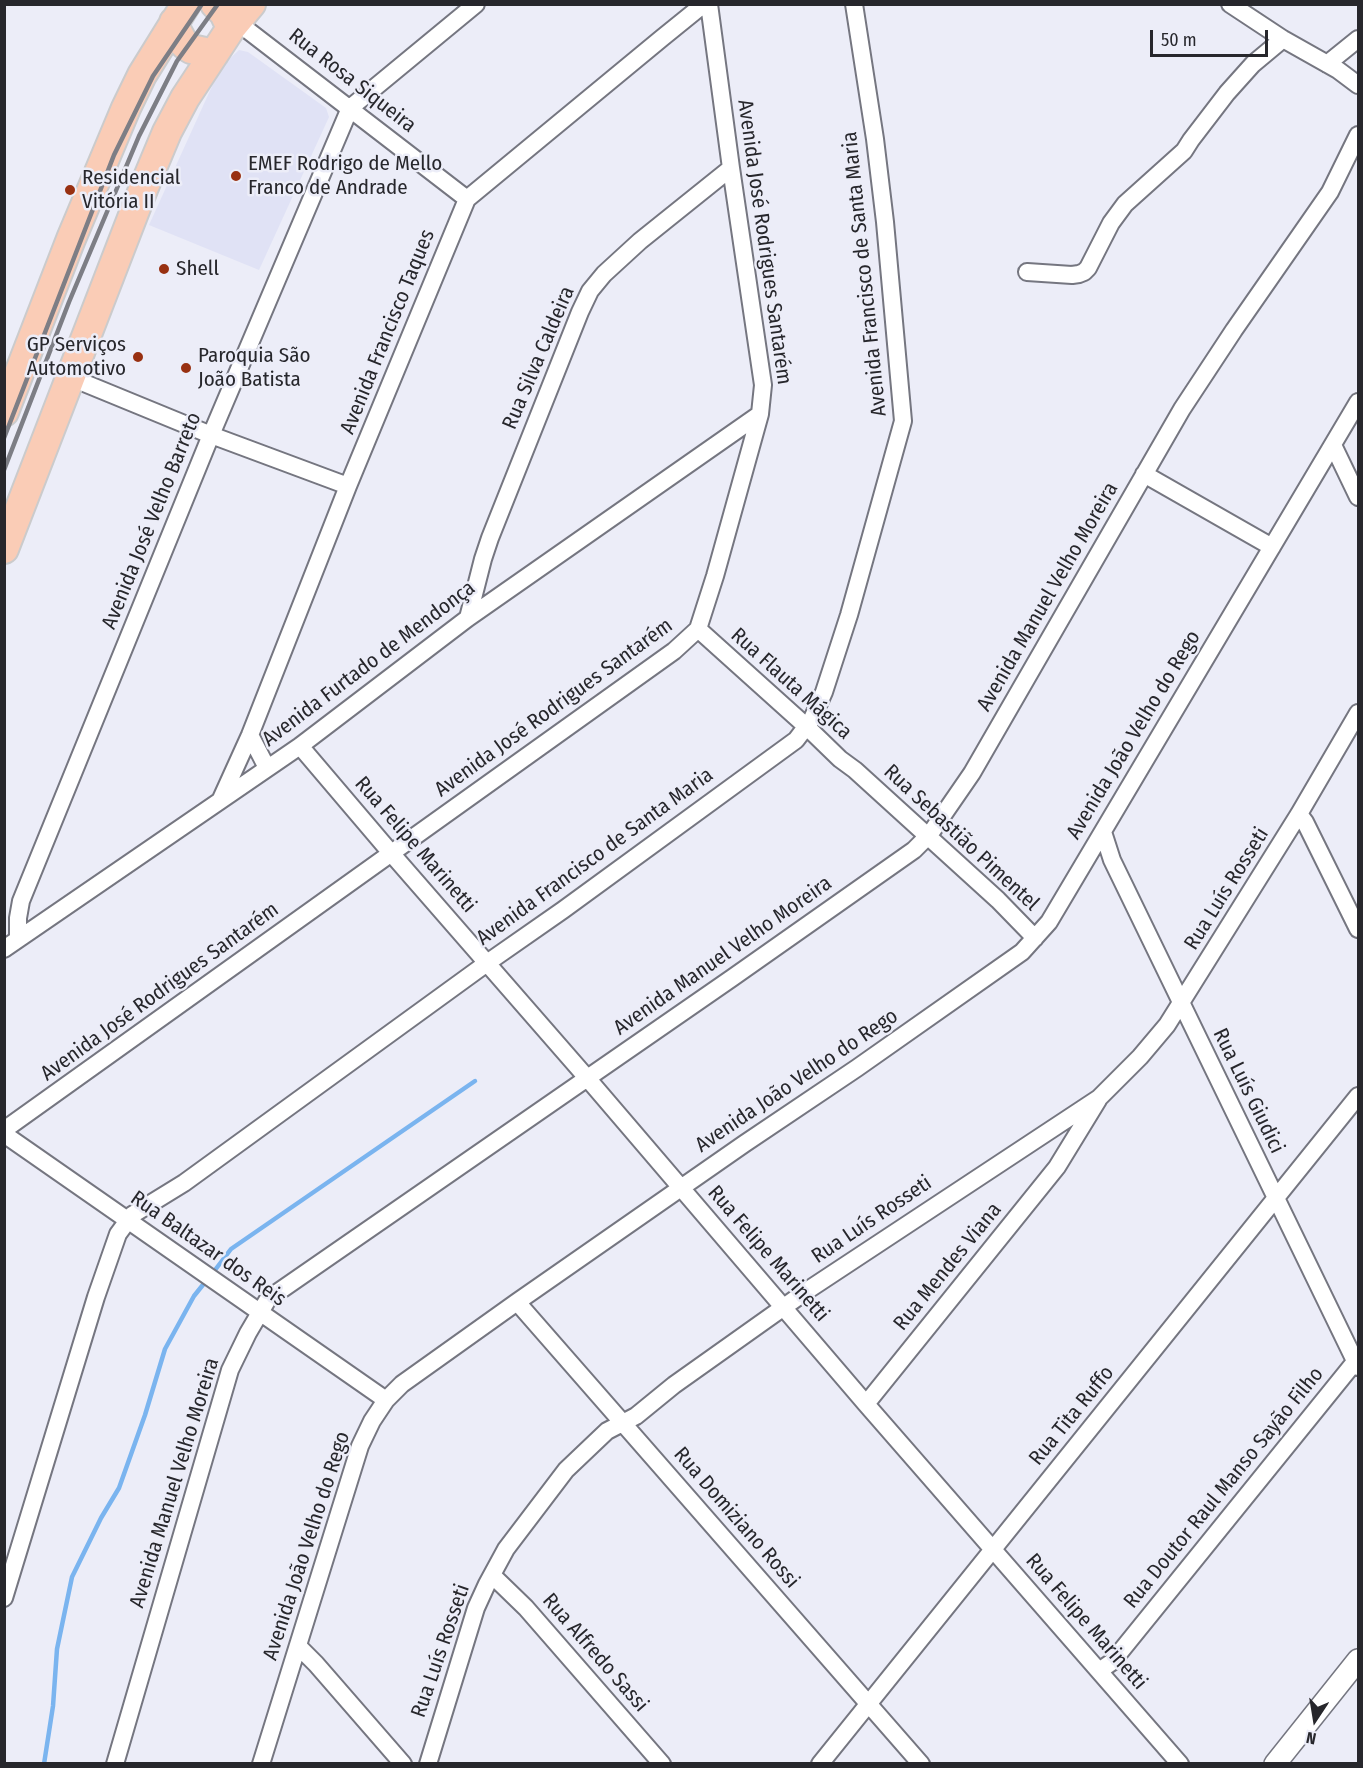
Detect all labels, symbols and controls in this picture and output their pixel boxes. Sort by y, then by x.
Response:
scale bar [1153,18,1272,56]
street label: Rua Rosa Siqueira [283,24,421,138]
text: 50 m [1161,29,1197,51]
street label: Avenida José Rodrigues Santarém [732,98,796,386]
street label: Avenida Francisco de Santa Maria [838,130,892,418]
place label: EMEF Rodrigo de Mello Franco de Andrade [248,151,442,201]
place label: Residencial Vitória II [82,165,180,215]
marker: EMEF Rodrigo de Mello Franco de Andrade [229,169,243,183]
marker: Residencial Vitória II [63,183,77,197]
street label: Avenida Francisco Taques [335,226,441,438]
place label: Shell [176,256,219,282]
marker: Shell [157,262,171,276]
street label: Rua Silva Caldeira [498,283,580,433]
place label: GP Serviços Automotivo [27,332,126,382]
place label: Paroquia São João Batista [198,343,310,393]
marker: GP Serviços Automotivo [131,350,145,364]
marker: Paroquia São João Batista [179,361,193,375]
street label: Avenida José Velho Barreto [97,409,207,633]
street label: Avenida Manuel Velho Moreira [972,478,1124,716]
street label: Avenida Furtado de Mendonça [258,576,480,752]
street label: Avenida José Rodrigues Santarém [430,613,678,803]
street label: Rua Flauta Mágica [725,623,857,745]
street label: Avenida João Velho do Rego [1062,626,1206,844]
street label: Rua Sebastião Pimentel [878,759,1044,917]
street label: Avenida Francisco de Santa Maria [472,763,718,951]
street label: Rua Felipe Marinetti [349,772,481,918]
street label: Rua Luís Rosseti [1179,823,1275,955]
street label: Avenida Manuel Velho Moreira [609,871,837,1041]
street label: Avenida José Rodrigues Santarém [36,897,284,1087]
street label: Avenida João Velho do Rego [691,1004,903,1158]
street label: Rua Luís Giudici [1207,1024,1289,1158]
street label: Rua Luís Rosseti [807,1171,937,1269]
street label: Rua Felipe Marinetti [702,1181,834,1327]
street label: Rua Baltazar dos Reis [125,1186,291,1312]
street label: Rua Mendes Viana [889,1198,1007,1336]
street label: Avenida Manuel Velho Moreira [125,1355,225,1611]
street label: Rua Tita Ruffo [1024,1361,1120,1471]
street label: Rua Doutor Raul Manso Sayão Filho [1119,1362,1329,1614]
street label: Avenida João Velho do Rego [258,1429,356,1663]
street label: Rua Domiziano Rossi [668,1442,804,1594]
street label: Rua Felipe Marinetti [1020,1549,1152,1695]
street label: Rua Luís Rosseti [406,1581,476,1721]
street label: Rua Alfredo Sassi [537,1589,653,1717]
north arrow [1285,1690,1345,1750]
text: N [1304,1728,1318,1748]

